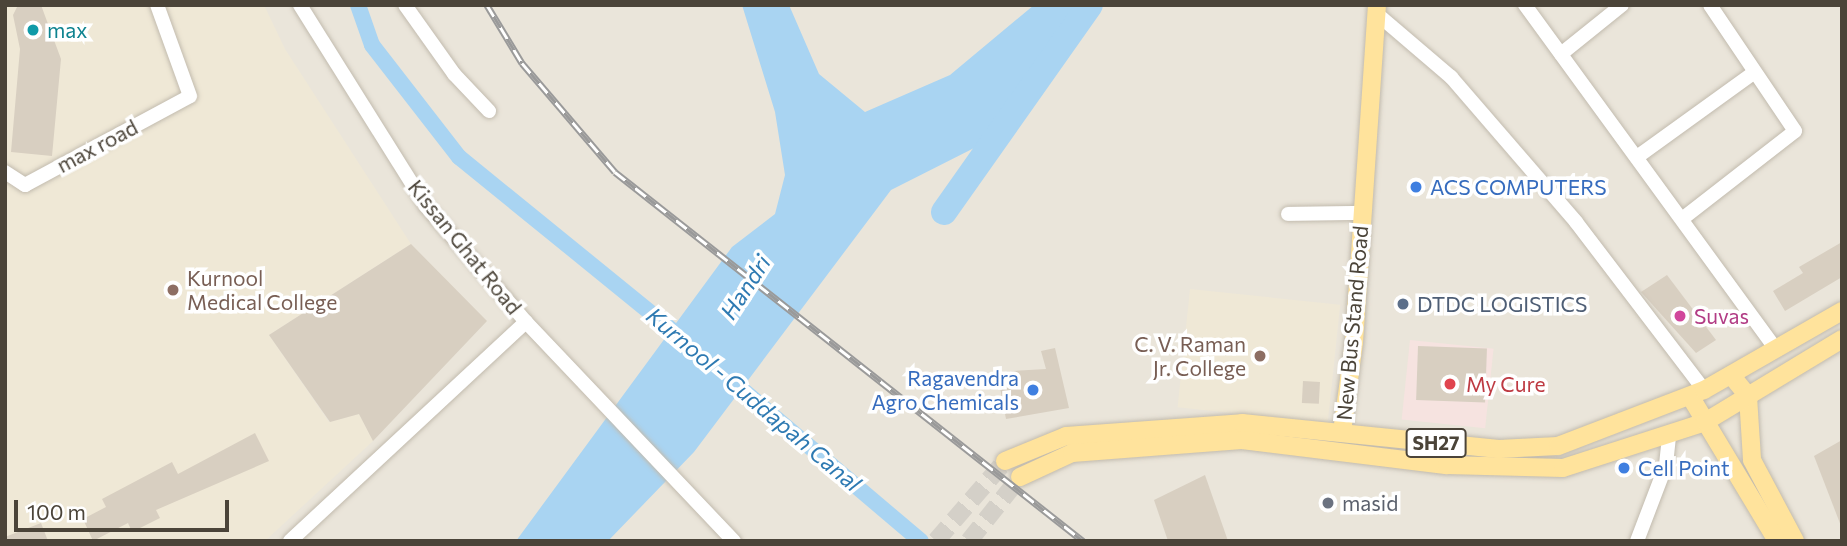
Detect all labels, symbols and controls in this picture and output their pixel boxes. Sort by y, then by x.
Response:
place label: max [47,17,87,43]
marker: max [25,22,41,38]
street label: max road [52,114,142,178]
place label: ACS COMPUTERS [1430,174,1607,200]
street label: Kissan Ghat Road [403,175,527,319]
marker: ACS COMPUTERS [1408,179,1424,195]
street label: New Bus Stand Road [1331,225,1373,421]
water label: Handri [714,250,776,324]
place label: Kurnool Medical College [187,265,337,315]
marker: Kurnool Medical College [165,282,181,298]
place label: DTDC LOGISTICS [1417,291,1587,317]
marker: DTDC LOGISTICS [1395,296,1411,312]
water label: Kurnool - Cuddapah Canal [641,301,867,497]
place label: Suvas [1694,303,1749,329]
marker: Suvas [1672,308,1688,324]
place label: C. V. Raman Jr. College [1134,331,1246,381]
marker: C. V. Raman Jr. College [1252,348,1268,364]
place label: Ragavendra Agro Chemicals [872,365,1019,415]
place label: My Cure [1466,371,1546,397]
marker: My Cure [1440,374,1460,394]
marker: Ragavendra Agro Chemicals [1025,382,1041,398]
road number: SH27 [1404,428,1468,458]
place label: Cell Point [1638,455,1730,481]
marker: Cell Point [1616,460,1632,476]
scale bar [18,486,233,530]
place label: masid [1342,490,1398,516]
marker: masid [1320,495,1336,511]
text: 100 m [27,499,86,524]

